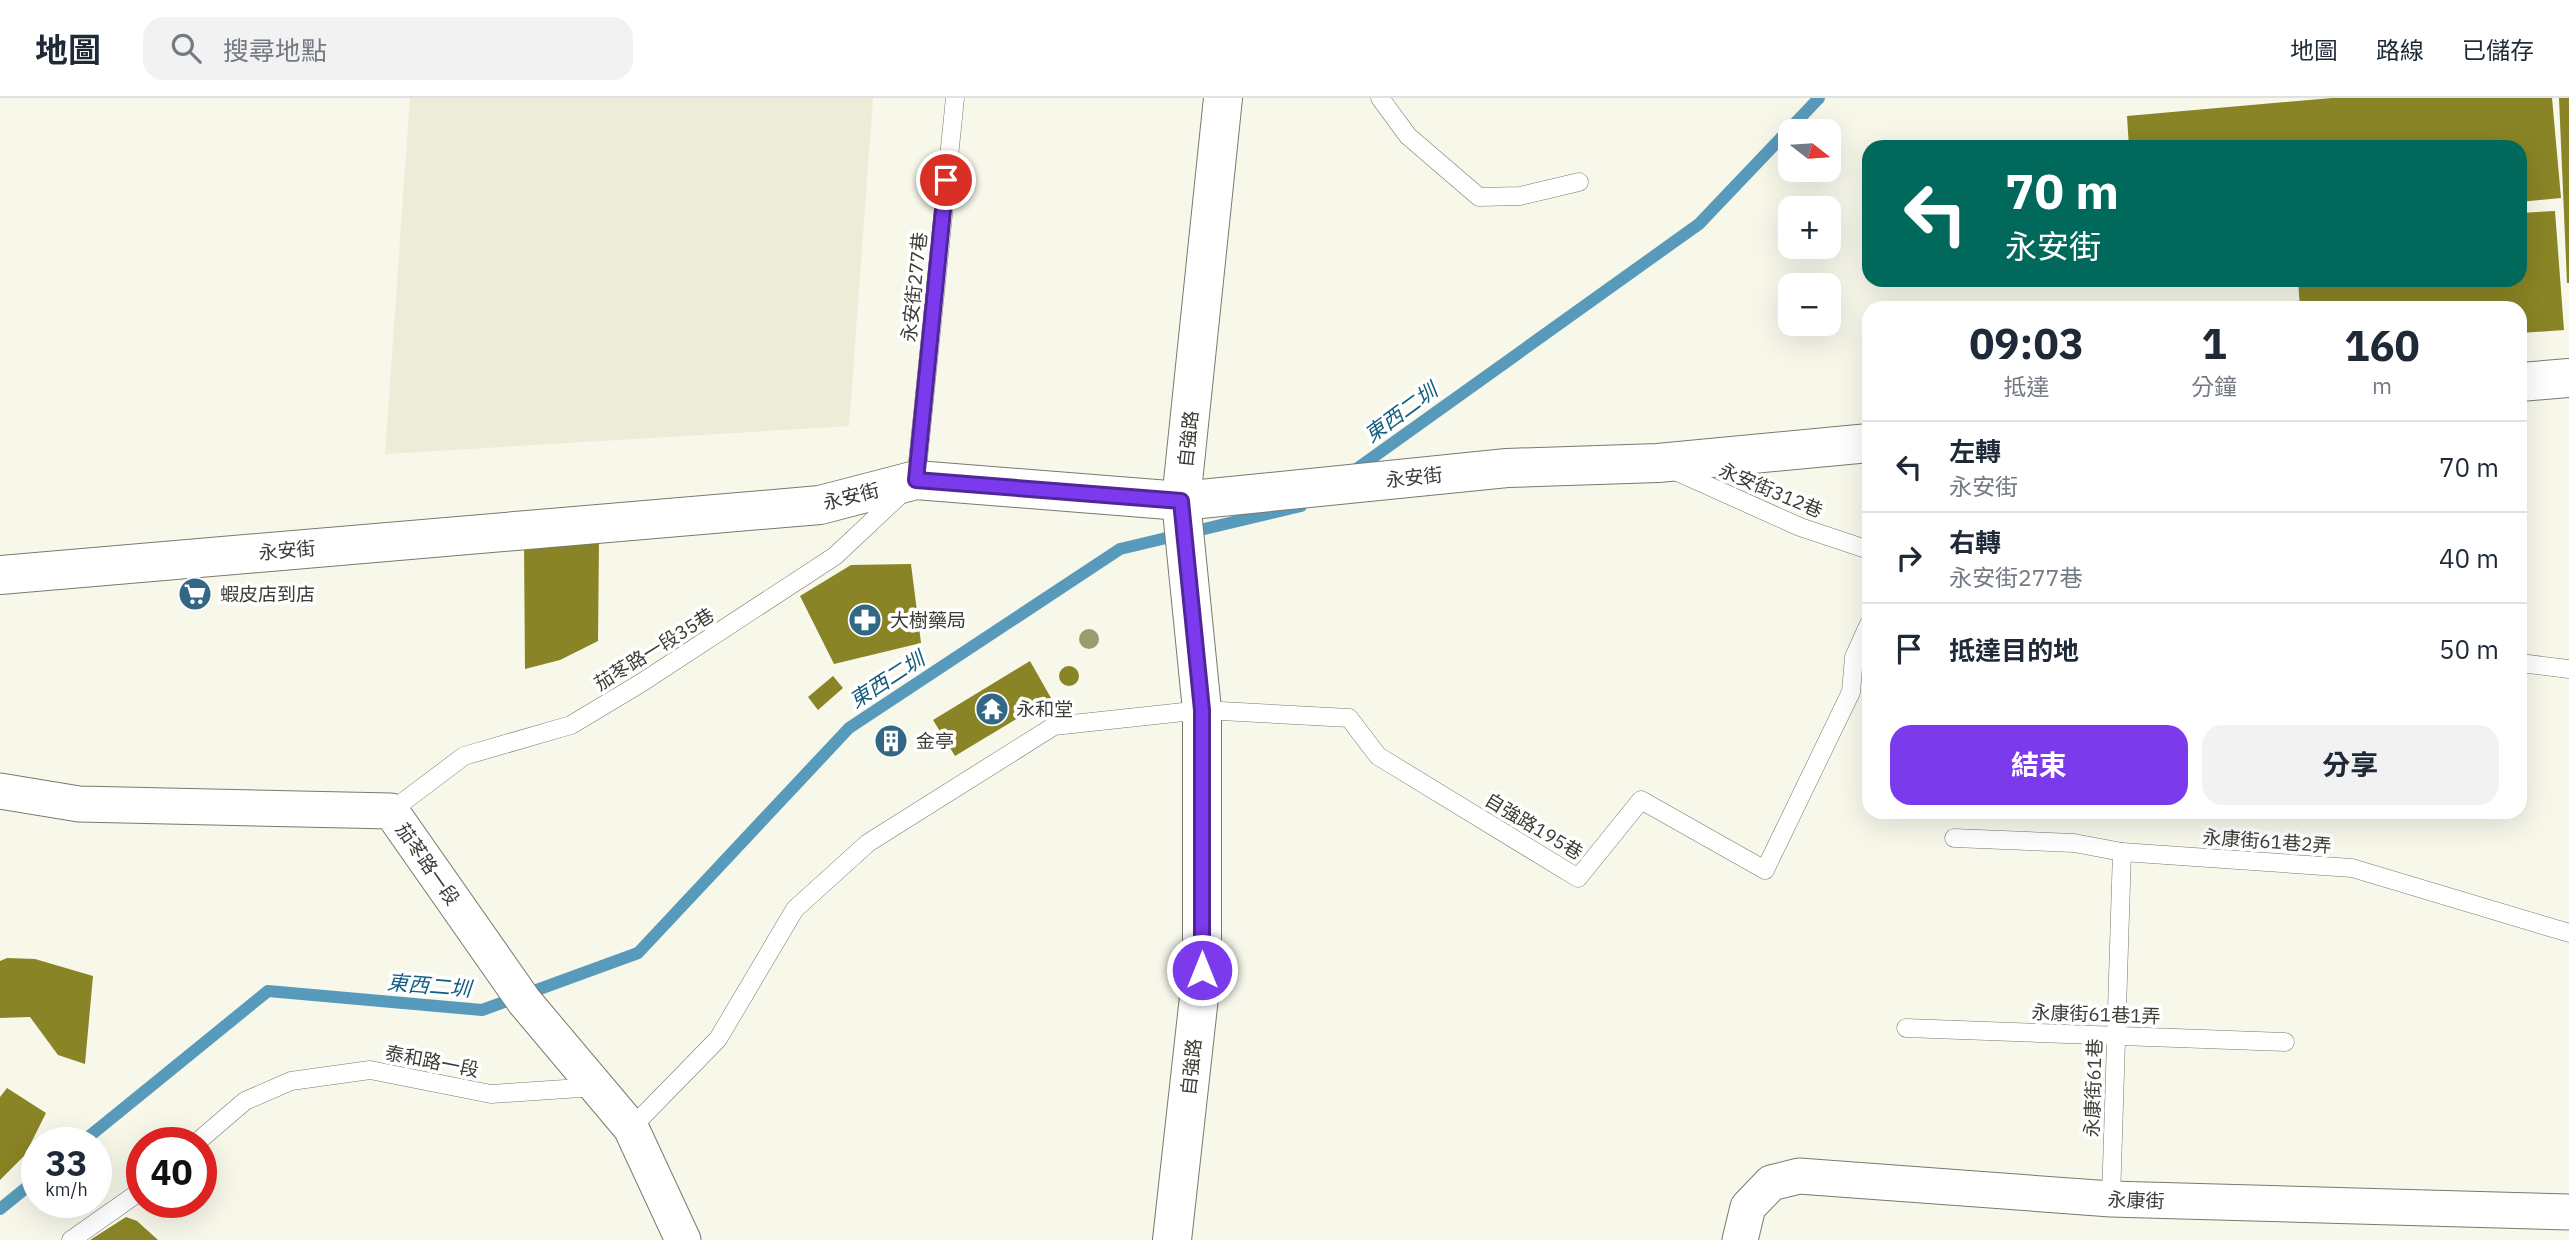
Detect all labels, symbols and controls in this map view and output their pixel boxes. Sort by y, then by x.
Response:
search box [143,17,633,80]
text: 地圖 [35,28,101,71]
icon: search [167,29,205,67]
text: 搜尋地點 [223,33,327,67]
text: 地圖 [2290,34,2338,66]
text: 路線 [2376,34,2424,66]
text: 已儲存 [2462,34,2534,66]
north arrow [1778,119,1841,182]
map controls [1778,119,1841,336]
pin [916,150,976,210]
text: 70 m [2005,159,2119,222]
icon: arrive [927,161,965,199]
icon: left [1890,168,1981,259]
button: + [1778,196,1841,259]
text: 永安街 [2005,225,2101,267]
street label: 永安街277巷 [896,231,932,343]
button: − [1778,273,1841,336]
text: 09:03 [1969,316,2084,371]
text: 1 [2201,316,2227,371]
text: 160 [2344,318,2420,373]
text: m [2372,370,2392,400]
text: 抵達 [2004,371,2050,401]
text: 分鐘 [2191,371,2237,401]
water label: 東西二圳 [1358,374,1445,448]
street label: 自強路 [1173,409,1203,469]
text: 左轉 [1949,434,2001,468]
icon: left [1890,448,1928,486]
text: 70 m [2439,450,2499,484]
street label: 永安街312巷 [1716,457,1826,523]
street label: 永安街 [1384,462,1444,492]
text: 永安街 [1949,471,2018,501]
street label: 永安街 [820,477,882,515]
text: 右轉 [1949,525,2001,559]
street label: 永安街 [258,536,316,564]
icon: right [1890,539,1928,577]
text: 40 m [2439,541,2499,575]
text: 永安街277巷 [1949,562,2082,592]
supermarket icon: 蝦皮店到店 [176,575,214,613]
place label: 蝦皮店到店 [220,582,315,606]
pharmacy icon: 大樹藥局 [846,601,884,639]
street label: 茄苳路一段35巷 [590,603,718,695]
place label: 大樹藥局 [890,608,966,632]
icon: arrive [1890,630,1928,668]
text: 50 m [2439,632,2499,666]
text: 抵達目的地 [1949,633,2079,667]
water label: 東西二圳 [844,643,932,714]
temple icon: 永和堂 [973,690,1011,728]
place label: 永和堂 [1016,697,1073,721]
building icon: 金亭 [872,722,910,760]
button: 結束 [1890,725,2188,805]
button: 分享 [2202,725,2499,805]
place label: 金亭 [916,729,954,753]
street label: 自強路195巷 [1481,787,1587,865]
street label: 茄苳路一段 [391,818,465,910]
street label: 永康街61巷2弄 [2202,825,2332,857]
position arrow [1165,933,1239,1007]
water label: 東西二圳 [386,967,475,1003]
street label: 永康街61巷1弄 [2031,1000,2161,1028]
street label: 自強路 [1176,1037,1206,1097]
street label: 永康街61巷 [2079,1038,2107,1138]
street label: 泰和路一段 [383,1040,481,1082]
speed limit sign: 40 [126,1127,217,1218]
text: 33 [45,1140,88,1186]
text: km/h [45,1178,88,1201]
street label: 永康街 [2107,1187,2165,1213]

